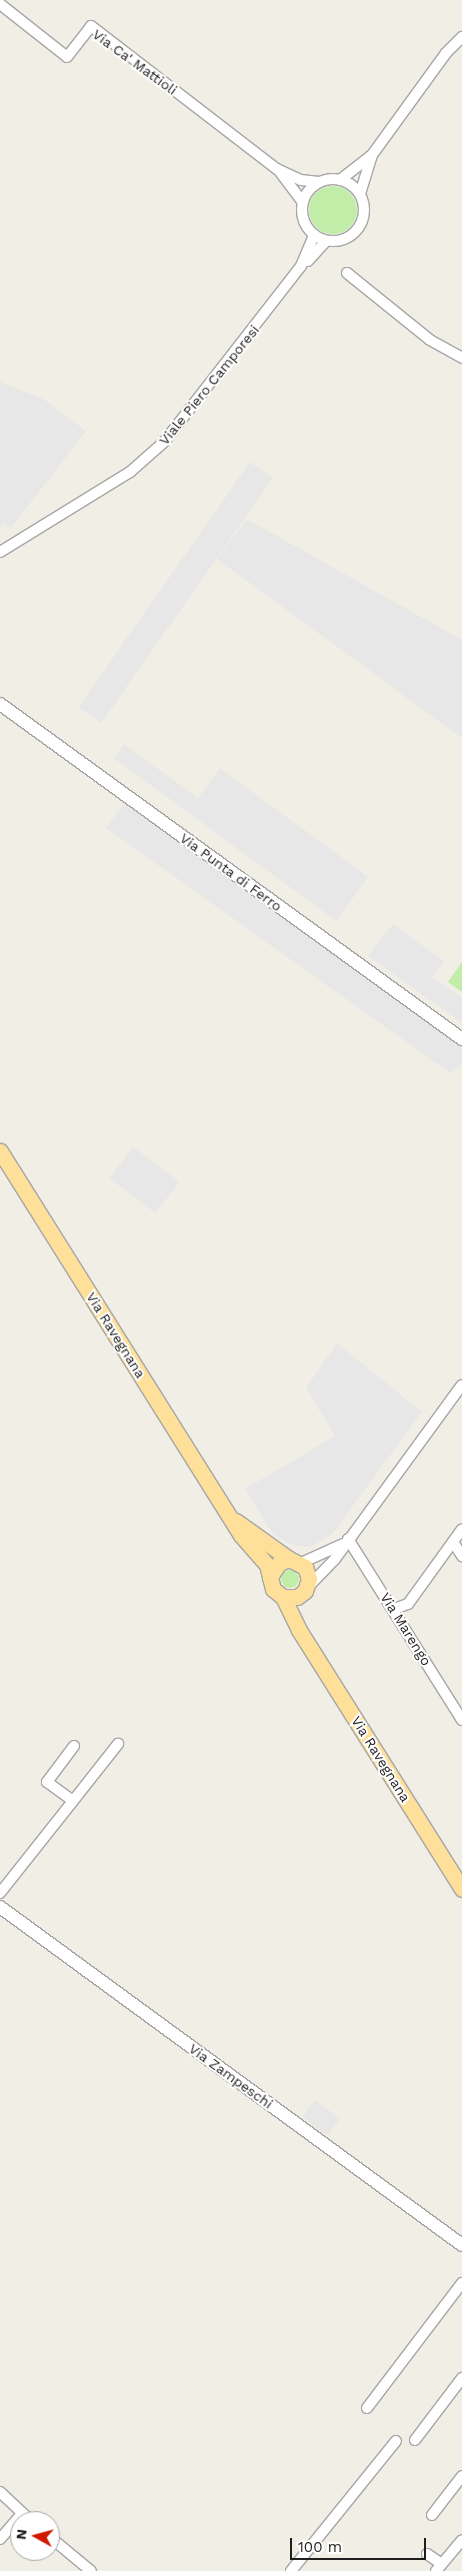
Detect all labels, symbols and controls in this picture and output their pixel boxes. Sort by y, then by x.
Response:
street label: Via Ca' Mattioli [89,26,181,98]
street label: Viale Piero Camporesi [155,322,263,448]
street label: Via Punta di Ferro [176,829,286,915]
street label: Via Ravegnana [83,1289,149,1381]
street label: Via Marengo [377,1589,435,1669]
street label: Via Ravegnana [348,1713,414,1805]
street label: Via Zampeschi [186,2040,276,2112]
north arrow [10,2511,60,2561]
text: N [13,2528,30,2540]
scale bar [292,2528,428,2560]
text: 100 m [298,2538,342,2556]

